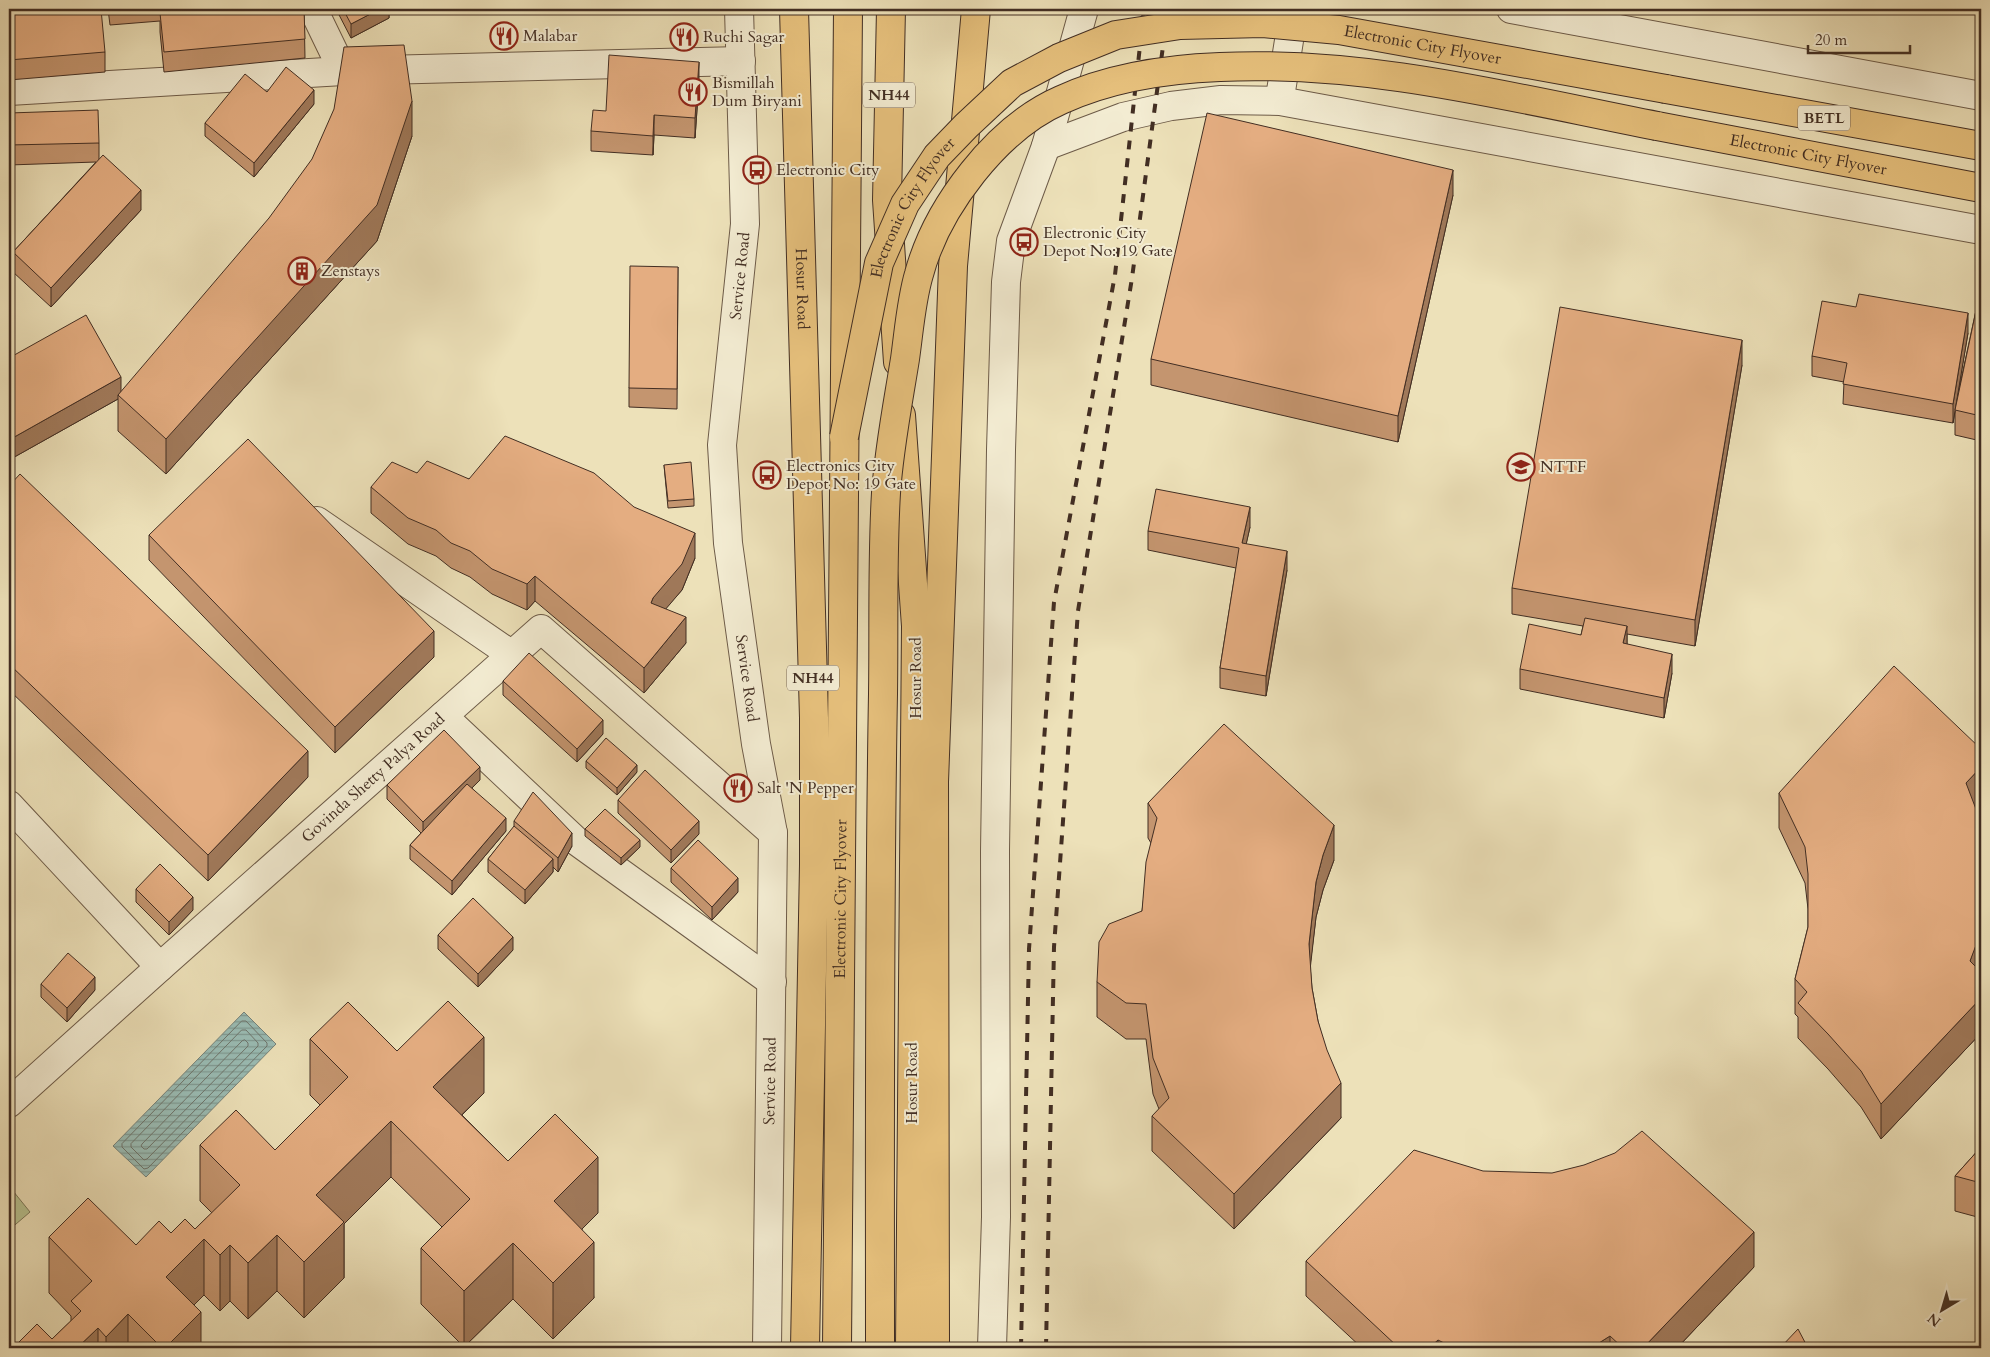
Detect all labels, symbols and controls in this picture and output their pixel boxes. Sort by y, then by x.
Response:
street label: Electronic City Flyover [1342,20,1503,70]
restaurant icon: Malabar [489,21,519,51]
restaurant icon: Ruchi Sagar [669,22,699,52]
scale bar [1808,22,1910,54]
place label: Malabar [523,25,577,47]
place label: Ruchi Sagar [703,26,785,48]
text: 20 m [1815,30,1847,50]
place label: Bismillah Dum Biryani [712,72,802,112]
restaurant icon: Bismillah Dum Biryani [678,77,708,107]
road number: NH44 [863,82,915,108]
road number: BETL [1798,106,1850,130]
street label: Electronic City Flyover [1728,129,1889,181]
street label: Electronic City Flyover [865,132,960,280]
bus stop icon: Electronic City [742,155,772,185]
place label: Electronic City [776,159,880,181]
place label: Electronic City Depot No: 19 Gate [1043,222,1173,262]
bus stop icon: Electronic City Depot No: 19 Gate [1009,227,1039,257]
street label: Service Road [724,231,756,321]
street label: Hosur Road [790,248,814,330]
building icon: Zenstays [287,256,317,286]
place label: Zenstays [321,260,380,282]
school or university icon: NTTF [1506,452,1536,482]
place label: Electronics City Depot No: 19 Gate [786,455,916,495]
place label: NTTF [1540,456,1586,478]
bus stop icon: Electronics City Depot No: 19 Gate [752,460,782,490]
street label: Service Road [730,633,764,724]
street label: Hosur Road [905,637,927,719]
road number: NH44 [787,666,839,690]
street label: Govinda Shetty Palya Road [297,708,450,848]
restaurant icon: Salt 'N Pepper [723,773,753,803]
place label: Salt 'N Pepper [757,777,854,799]
street label: Electronic City Flyover [829,819,852,979]
street label: Service Road [758,1036,782,1125]
street label: Hosur Road [901,1042,923,1124]
north arrow [1918,1284,1968,1334]
text: N [1924,1309,1945,1331]

